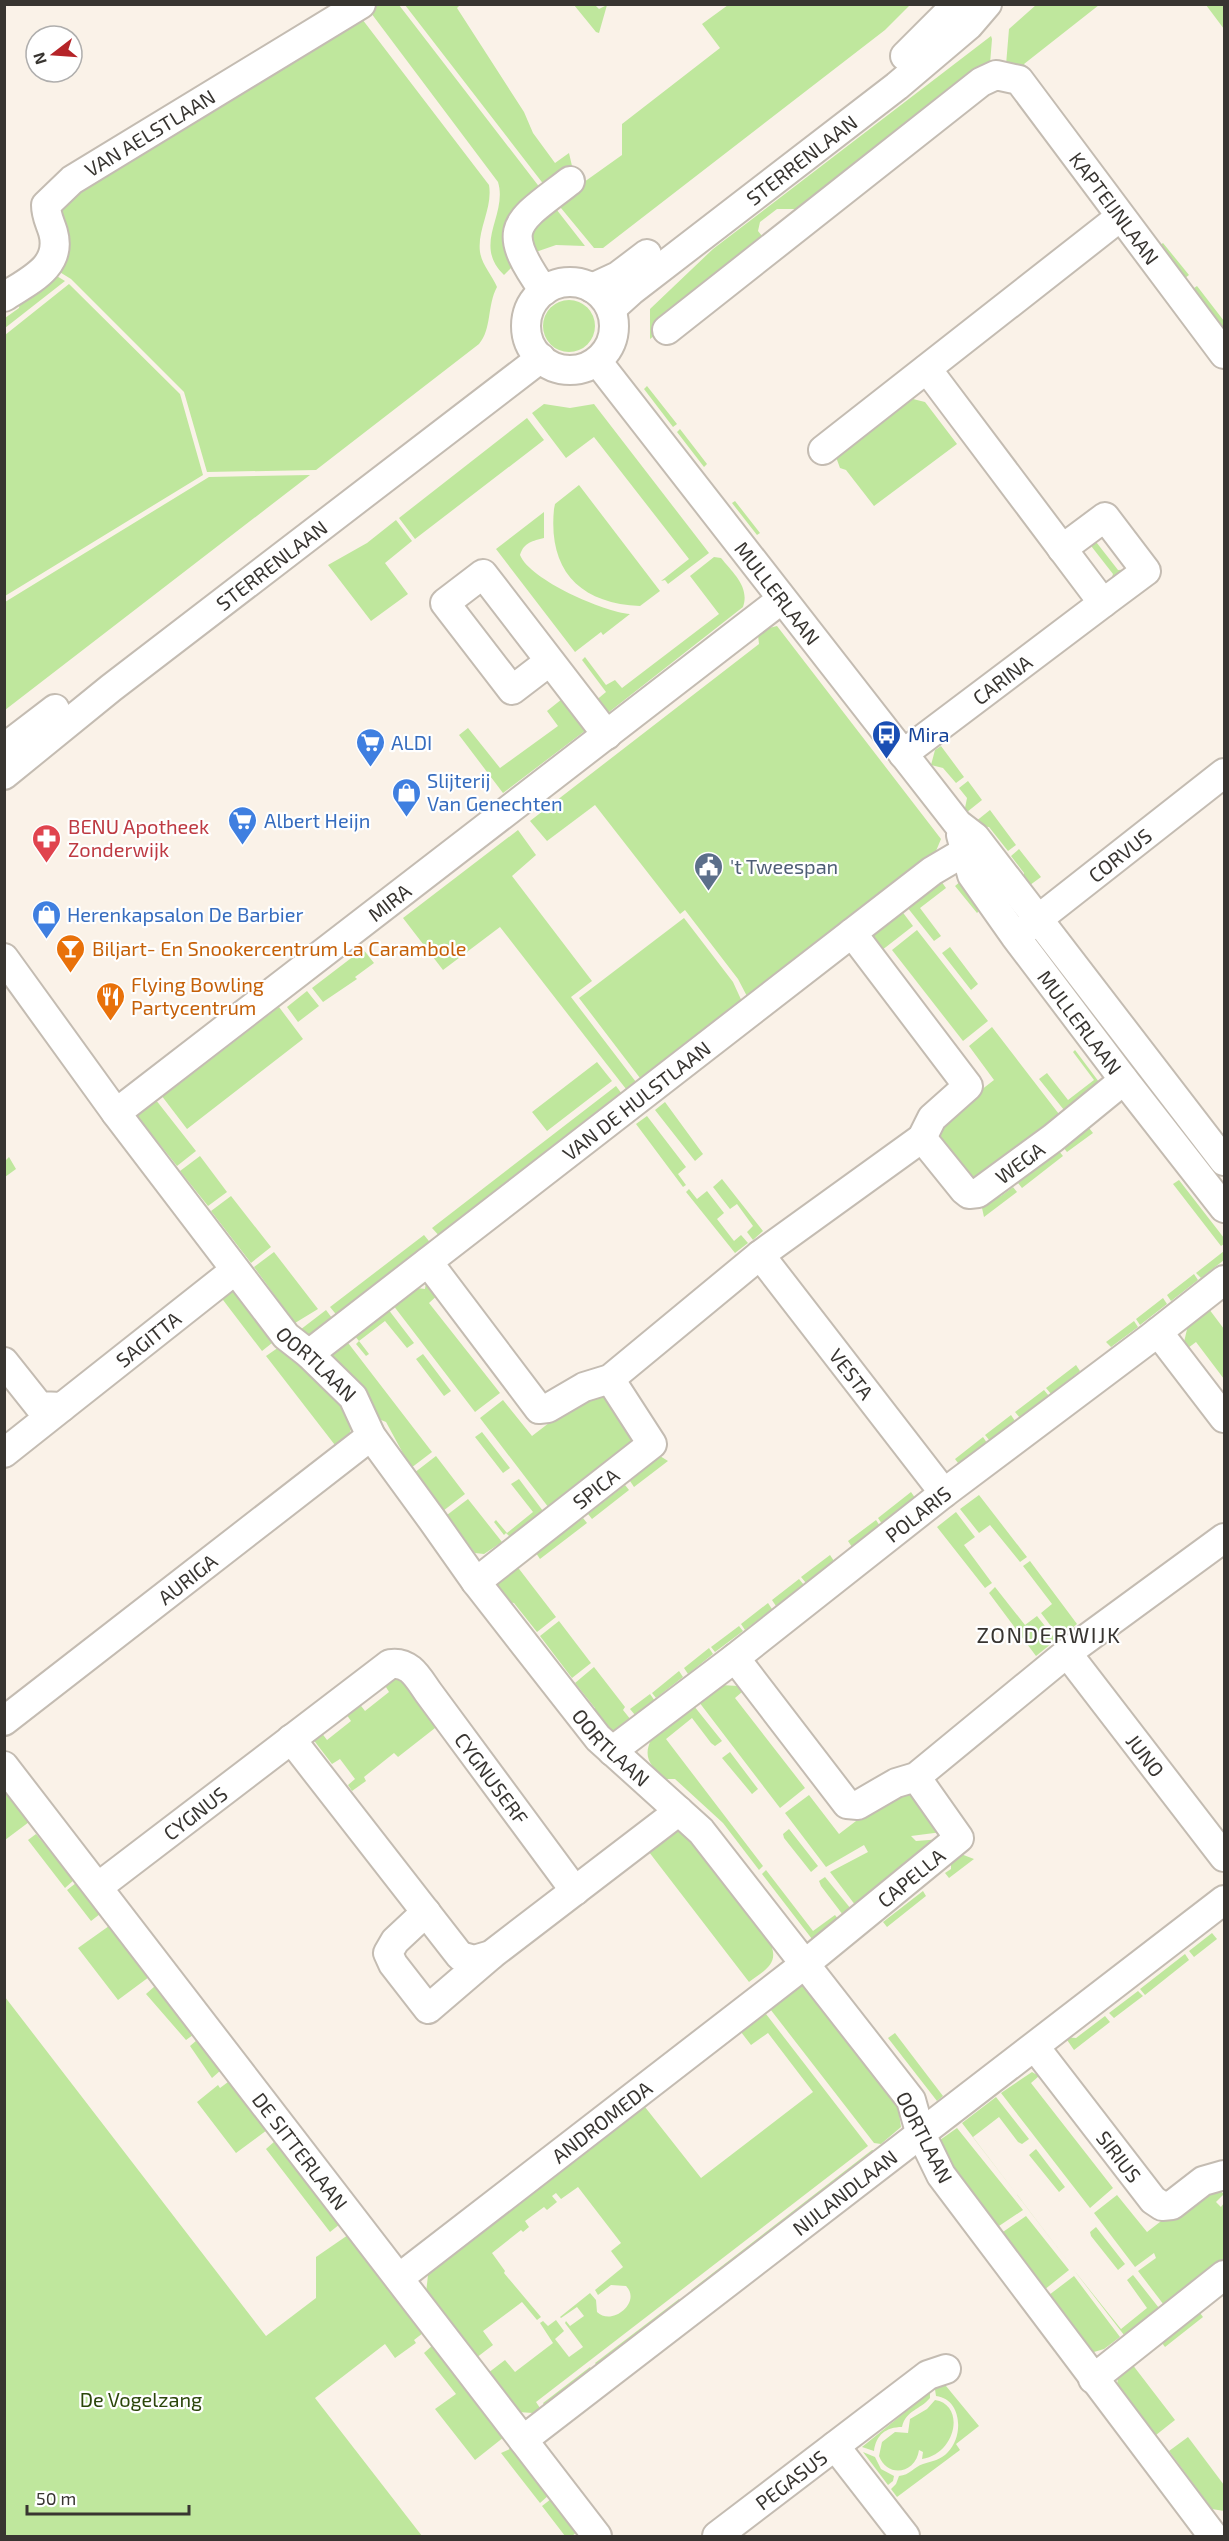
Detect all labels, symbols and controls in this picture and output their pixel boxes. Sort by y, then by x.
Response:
north arrow [24,24,84,84]
text: N [28,50,50,67]
street label: VAN AELSTLAAN [80,84,219,181]
street label: STERRENLAAN [741,109,862,210]
street label: KAPTEIJNLAAN [1065,147,1165,269]
street label: STERRENLAAN [211,515,332,615]
street label: MULLERLAAN [730,536,825,649]
street label: CARINA [968,649,1037,709]
bus stop icon: Mira [871,718,903,760]
place label: Mira [908,722,950,746]
supermarket icon: ALDI [354,726,386,768]
place label: ALDI [391,730,432,754]
place label: Slijterij Van Genechten [427,768,563,815]
shop icon: Slijterij Van Genechten [390,776,422,818]
supermarket icon: Albert Heijn [227,804,259,846]
place label: Albert Heijn [264,808,370,832]
place label: BENU Apotheek Zonderwijk [68,814,209,861]
pharmacy icon: BENU Apotheek Zonderwijk [31,822,63,864]
street label: CORVUS [1083,823,1156,887]
public building icon: 't Tweespan [693,850,725,892]
place label: 't Tweespan [730,854,838,878]
street label: MIRA [363,878,416,926]
shop icon: Herenkapsalon De Barbier [30,898,62,940]
place label: Herenkapsalon De Barbier [67,902,304,926]
bar icon: Biljart- En Snookercentrum La Carambole [55,932,87,974]
place label: Biljart- En Snookercentrum La Carambole [92,936,467,960]
street label: MULLERLAAN [1033,965,1127,1079]
place label: Flying Bowling Partycentrum [131,972,264,1019]
restaurant icon: Flying Bowling Partycentrum [94,980,126,1022]
street label: VAN DE HULSTLAAN [557,1036,715,1165]
street label: WEGA [990,1136,1049,1188]
street label: SAGITTA [111,1306,186,1372]
street label: OORTLAAN [271,1322,362,1406]
street label: VESTA [825,1344,879,1404]
street label: SPICA [568,1462,624,1514]
street label: POLARIS [880,1481,955,1547]
street label: AURIGA [153,1548,222,1609]
district label: ZONDERWIJK [976,1621,1122,1647]
street label: OORTLAAN [568,1704,655,1791]
street label: CYGNUSERF [450,1728,534,1829]
street label: JUNO [1122,1729,1170,1781]
street label: CYGNUS [158,1781,232,1845]
street label: CAPELLA [872,1842,950,1912]
street label: ANDROMEDA [547,2075,657,2168]
street label: OORTLAAN [892,2087,958,2187]
street label: DE SITTERLAAN [248,2088,353,2214]
street label: SIRIUS [1092,2126,1147,2187]
street label: NIJLANDLAAN [788,2144,902,2240]
park label: De Vogelzang [80,2387,202,2411]
street label: PEGASUS [750,2445,831,2515]
scale bar [27,2478,189,2516]
text: 50 m [36,2487,76,2509]

